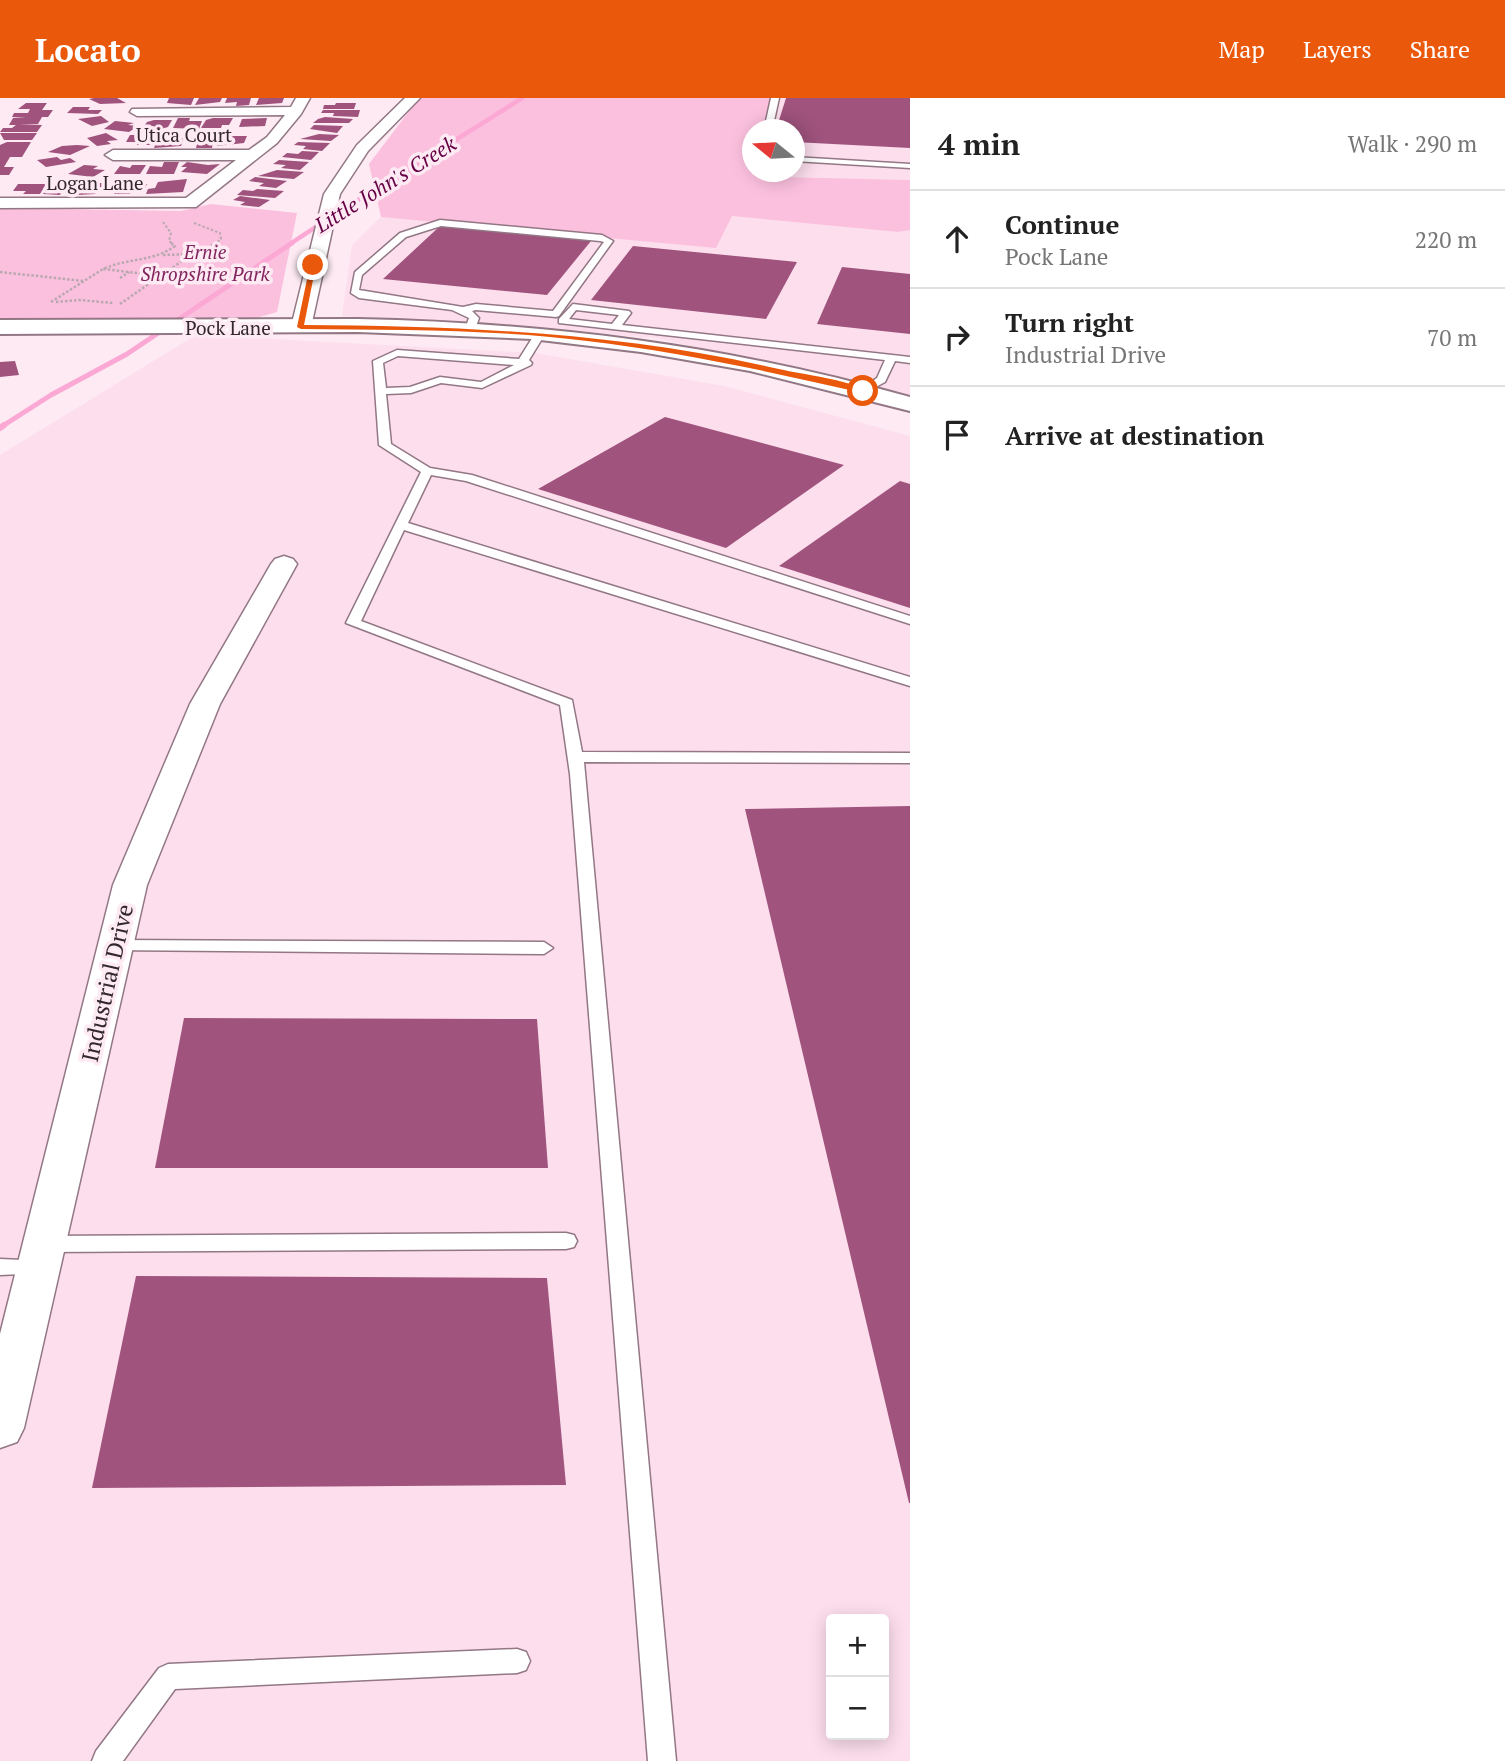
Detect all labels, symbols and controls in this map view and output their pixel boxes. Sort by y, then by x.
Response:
text: Locato [35,28,141,71]
text: Map [1218,33,1265,65]
text: Layers [1303,33,1372,65]
text: Share [1410,33,1470,65]
north arrow [742,119,805,182]
street label: Utica Court [136,122,232,147]
text: 4 min [938,124,1020,164]
text: Walk · 290 m [1348,128,1477,159]
water label: Little John's Creek [308,129,462,239]
street label: Logan Lane [46,170,144,195]
text: Continue [1005,207,1119,241]
icon: ahead [938,220,976,258]
text: 220 m [1415,224,1477,255]
park label: Ernie Shropshire Park [140,239,270,286]
text: Pock Lane [1005,241,1108,272]
route end [297,249,328,280]
text: Turn right [1005,305,1134,339]
street label: Pock Lane [185,315,271,340]
icon: right [938,318,976,356]
text: 70 m [1427,322,1477,353]
text: Industrial Drive [1005,339,1166,370]
route start [847,375,878,406]
icon: arrive [938,416,976,454]
text: Arrive at destination [1005,418,1264,452]
street label: Industrial Drive [74,901,140,1065]
map controls [826,1614,889,1740]
button: + [826,1614,889,1677]
button: − [826,1677,889,1740]

